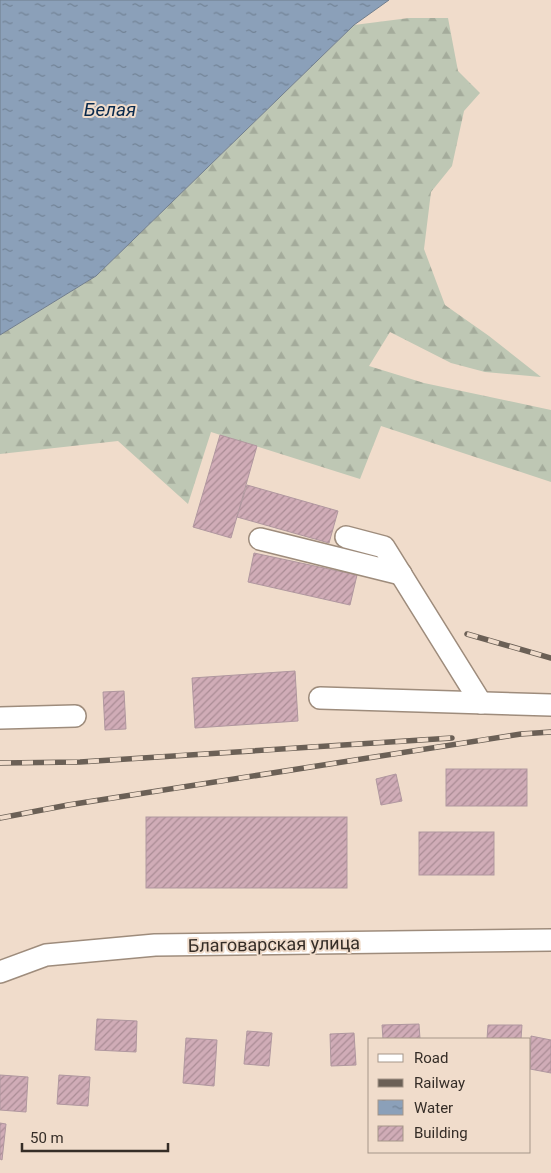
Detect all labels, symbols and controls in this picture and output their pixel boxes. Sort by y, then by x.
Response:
water label: Белая [84,98,136,121]
street label: Благоварская улица [188,932,360,956]
legend [368,1038,531,1153]
text: Road [414,1049,448,1067]
text: Railway [414,1074,465,1092]
text: Water [414,1099,453,1117]
scale bar [22,1120,169,1152]
text: Building [414,1124,468,1142]
text: 50 m [30,1129,64,1147]

